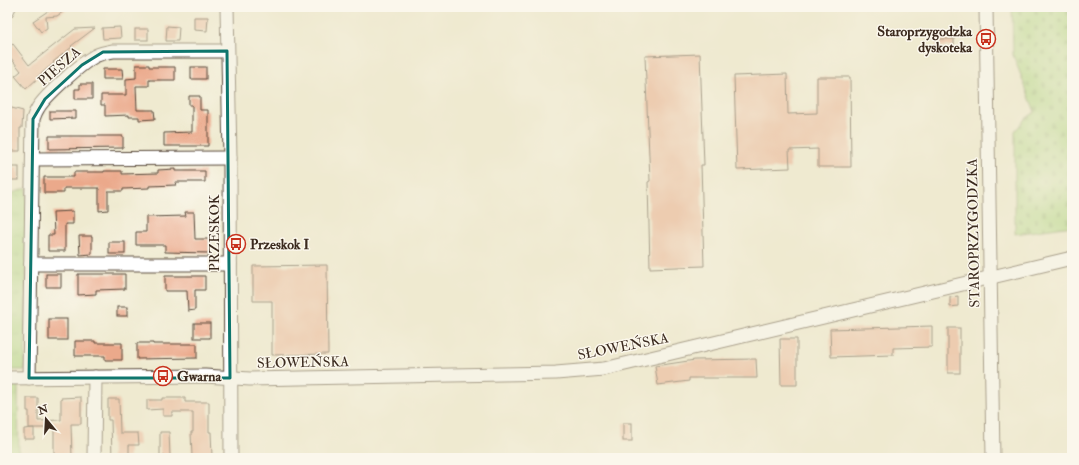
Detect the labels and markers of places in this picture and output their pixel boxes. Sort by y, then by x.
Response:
place label: Staroprzygodzka dyskoteka [877,23,973,57]
bus stop icon: Staroprzygodzka dyskoteka [975,28,997,50]
bus stop icon: Przeskok I [225,233,247,255]
place label: Przeskok I [250,236,309,253]
bus stop icon: Gwarna [152,365,174,387]
place label: Gwarna [177,368,223,385]

